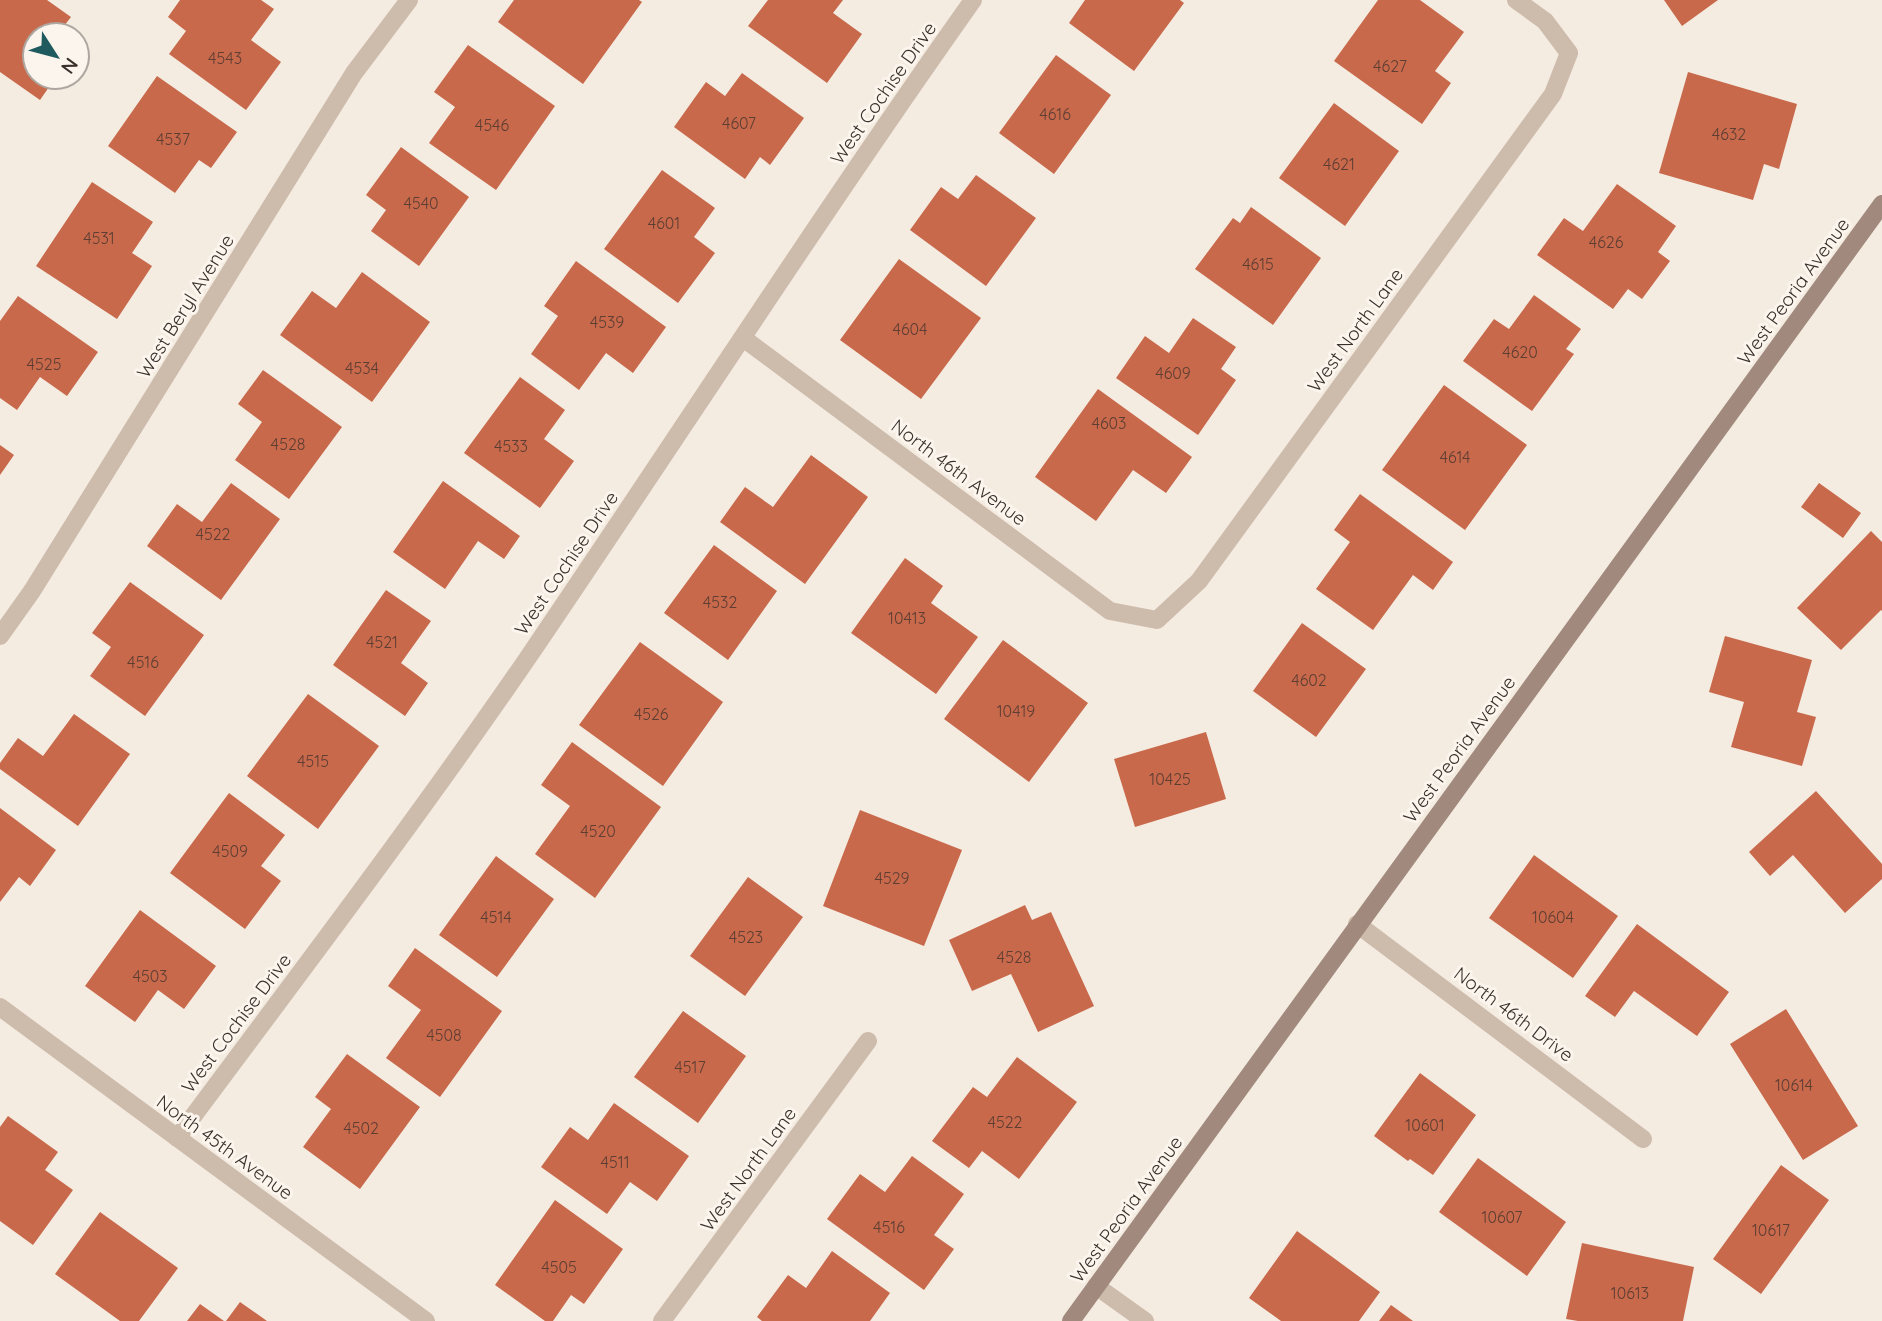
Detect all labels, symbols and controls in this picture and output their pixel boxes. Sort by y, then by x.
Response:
street label: West Cochise Drive [825,17,941,169]
north arrow [21,21,91,91]
house number: 4543 [208,48,242,68]
text: N [56,53,84,79]
house number: 4627 [1373,56,1407,76]
house number: 4616 [1039,104,1071,124]
house number: 4607 [722,113,756,133]
house number: 4546 [475,115,510,135]
house number: 4632 [1712,124,1746,144]
house number: 4537 [156,129,190,149]
house number: 4621 [1323,154,1355,174]
house number: 4540 [403,193,439,213]
house number: 4601 [648,213,680,233]
street label: West Peoria Avenue [1732,213,1854,369]
house number: 4531 [83,228,115,248]
street label: West Beryl Avenue [131,230,239,382]
house number: 4626 [1589,232,1624,252]
house number: 4615 [1242,254,1274,274]
street label: West North Lane [1302,263,1408,397]
house number: 4539 [590,312,624,332]
house number: 4604 [893,319,928,339]
house number: 4620 [1502,342,1538,362]
house number: 4525 [27,354,61,374]
house number: 4534 [345,358,379,378]
house number: 4609 [1155,363,1191,383]
street label: North 46th Avenue [887,413,1031,531]
house number: 4603 [1092,413,1126,433]
house number: 4528 [271,434,305,454]
house number: 4533 [494,436,528,456]
house number: 4614 [1439,447,1471,467]
street label: West Cochise Drive [509,486,623,640]
house number: 4522 [195,524,231,544]
house number: 4532 [703,592,737,612]
house number: 10413 [888,608,926,628]
house number: 4521 [366,632,398,652]
house number: 4516 [127,652,159,672]
house number: 4602 [1291,670,1327,690]
street label: West Peoria Avenue [1398,671,1520,827]
house number: 10419 [997,701,1035,721]
house number: 4526 [634,704,669,724]
house number: 4515 [297,751,329,771]
house number: 10425 [1149,769,1191,789]
house number: 4520 [580,821,616,841]
house number: 4509 [212,841,248,861]
house number: 4529 [874,868,910,888]
house number: 4514 [480,907,512,927]
house number: 10604 [1532,907,1574,927]
house number: 4523 [729,927,763,947]
house number: 4528 [997,947,1031,967]
street label: West Cochise Drive [176,948,296,1098]
street label: North 46th Drive [1450,961,1578,1067]
house number: 4503 [132,966,168,986]
house number: 4508 [426,1025,462,1045]
house number: 4517 [674,1057,706,1077]
house number: 10614 [1775,1075,1813,1095]
street label: North 45th Avenue [152,1089,298,1205]
street label: West North Lane [695,1102,801,1236]
house number: 4522 [987,1112,1023,1132]
house number: 10601 [1405,1115,1445,1135]
house number: 4502 [343,1118,379,1138]
street label: West Peoria Avenue [1065,1131,1187,1287]
house number: 4511 [600,1152,630,1172]
house number: 10607 [1482,1207,1522,1227]
house number: 4516 [873,1217,905,1237]
house number: 10617 [1752,1220,1790,1240]
house number: 4505 [541,1257,577,1277]
house number: 10613 [1611,1283,1649,1303]

